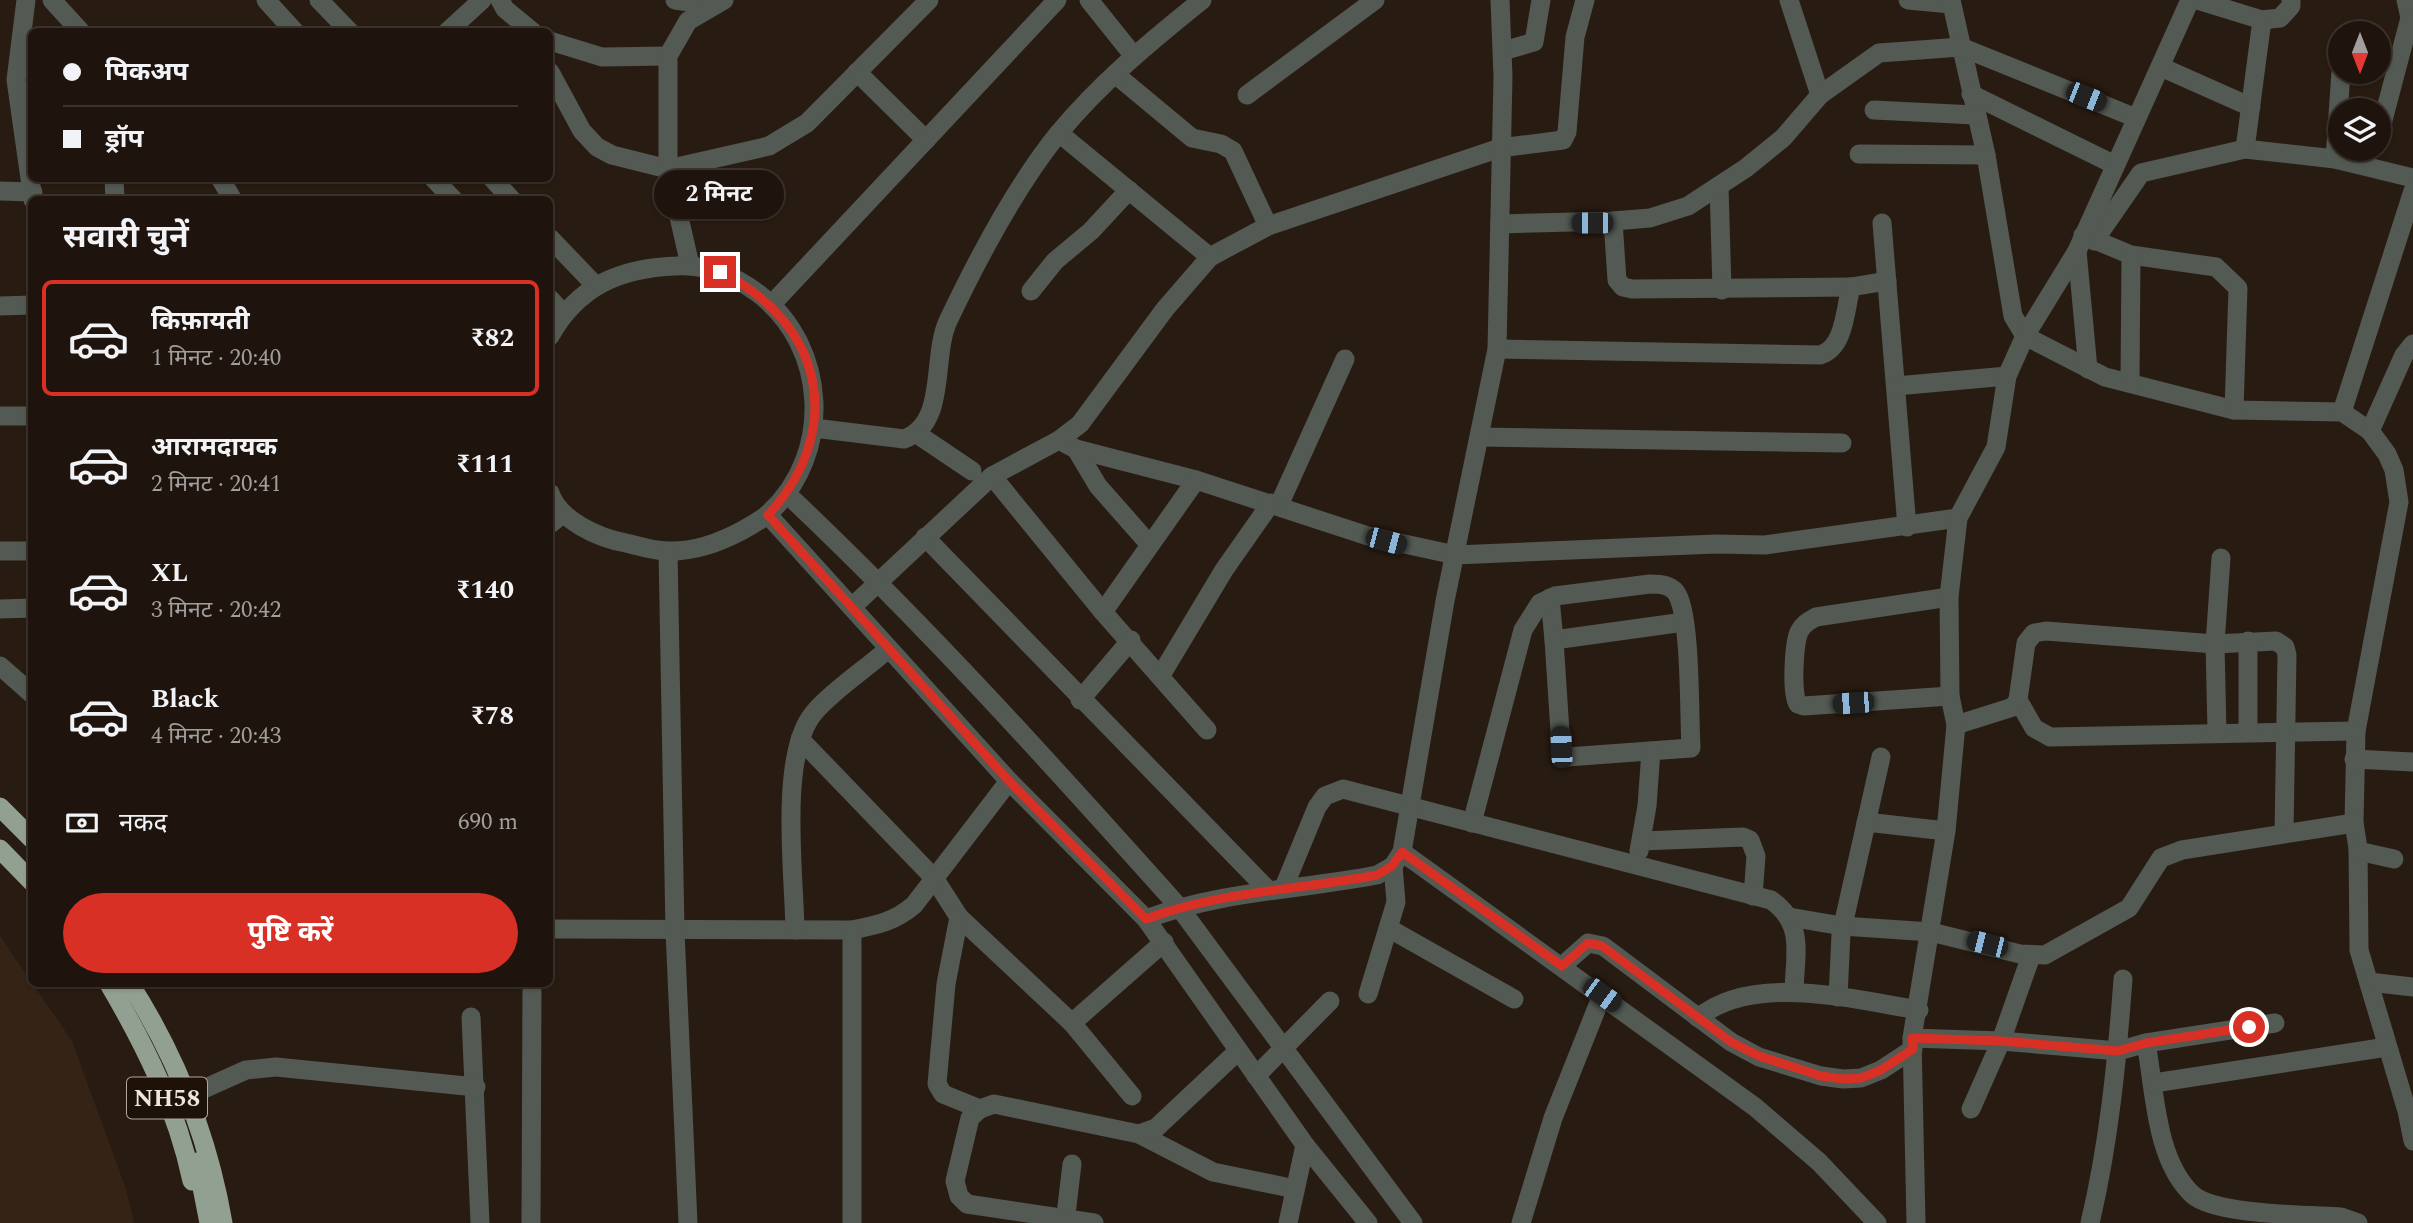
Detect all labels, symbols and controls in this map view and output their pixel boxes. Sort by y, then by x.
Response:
north arrow [2328,21,2390,84]
map controls [2328,21,2391,161]
text: पिकअप [105,52,188,92]
car [2063,79,2110,115]
button: layers [2328,98,2391,161]
text: ड्रॉप [105,119,143,159]
callout: 2 मिनट [655,170,785,219]
text: 2 मिनट [686,177,752,212]
text: सवारी चुनें [63,213,189,262]
car [1572,213,1614,234]
route end [704,256,736,288]
text: किफ़ायती [151,301,250,341]
icon: car [67,307,130,370]
text: ₹82 [470,318,514,358]
text: 1 मिनट · 20:40 [151,341,281,376]
text: आरामदायक [151,427,277,467]
icon: car [67,433,130,496]
text: ₹111 [456,444,514,484]
text: 2 मिनट · 20:41 [151,467,281,502]
car [1363,525,1410,557]
text: XL [151,553,188,593]
icon: car [67,559,130,622]
text: ₹140 [456,570,514,610]
text: 3 मिनट · 20:42 [151,593,281,628]
text: Black [151,679,219,719]
icon: car [67,685,130,748]
car [1832,691,1875,715]
text: ₹78 [470,696,514,736]
text: 4 मिनट · 20:43 [151,719,281,754]
car [1550,725,1573,769]
text: नकद [119,803,167,843]
icon: cash [63,804,101,842]
text: 690 m [458,805,518,840]
button: पुष्टि करें [63,893,518,973]
car [1965,929,2010,959]
car [1579,974,1626,1016]
route start [2233,1011,2265,1043]
road number: NH58 [127,1078,207,1118]

